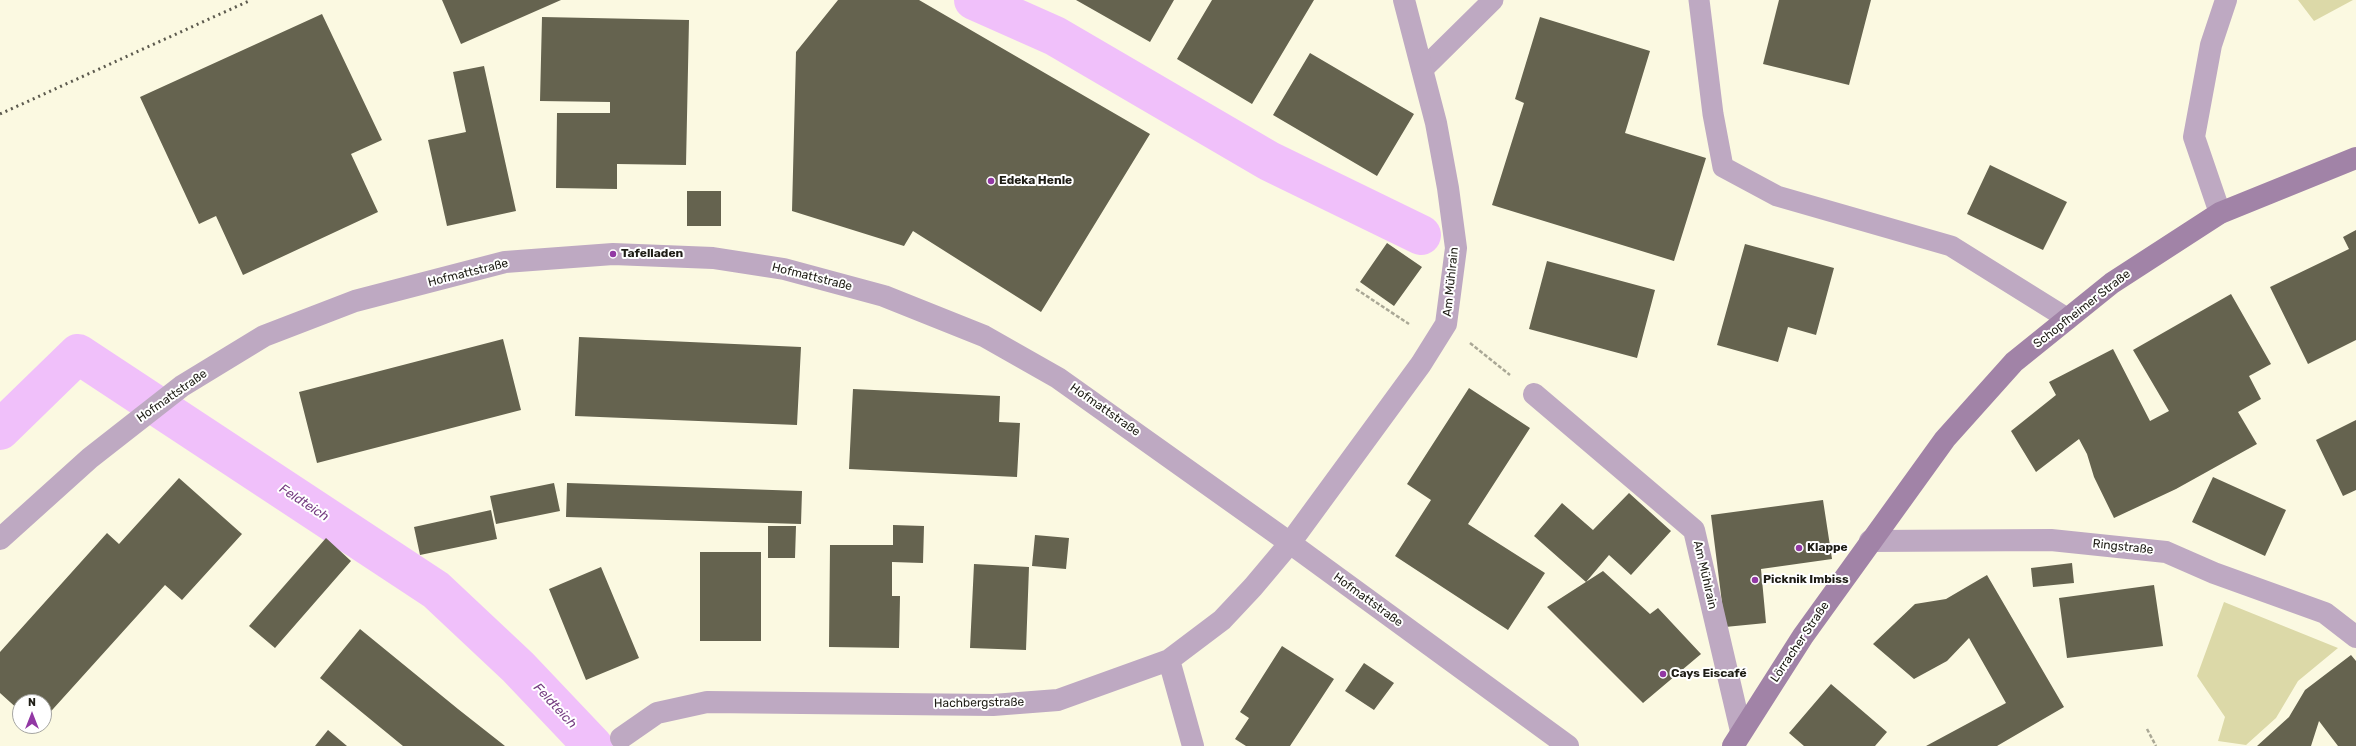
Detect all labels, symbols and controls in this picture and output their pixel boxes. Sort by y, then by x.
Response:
place label: Edeka Henle [999,174,1072,188]
marker: Edeka Henle [986,176,996,186]
street label: Am Mühlrain [1440,246,1462,318]
place label: Tafelladen [621,247,683,261]
marker: Tafelladen [608,249,618,259]
street label: Hofmattstraße [426,256,510,290]
street label: Hofmattstraße [770,260,854,294]
street label: Schopfheimer Straße [2031,267,2133,351]
street label: Hofmattstraße [134,367,210,425]
street label: Hofmattstraße [1067,381,1143,439]
water label: Feldteich [276,481,332,525]
street label: Ringstraße [2092,537,2154,557]
street label: Am Mühlrain [1690,539,1720,611]
place label: Klappe [1807,541,1848,555]
marker: Klappe [1794,543,1804,553]
street label: Hofmattstraße [1330,570,1406,630]
place label: Picknik Imbiss [1763,573,1849,587]
marker: Picknik Imbiss [1750,575,1760,585]
street label: Lörracher Straße [1768,599,1832,685]
place label: Cays Eiscafé [1671,667,1747,681]
marker: Cays Eiscafé [1658,669,1668,679]
water label: Feldteich [530,680,580,732]
north arrow [12,694,52,734]
street label: Hachbergstraße [934,695,1024,711]
text: N [28,696,36,709]

